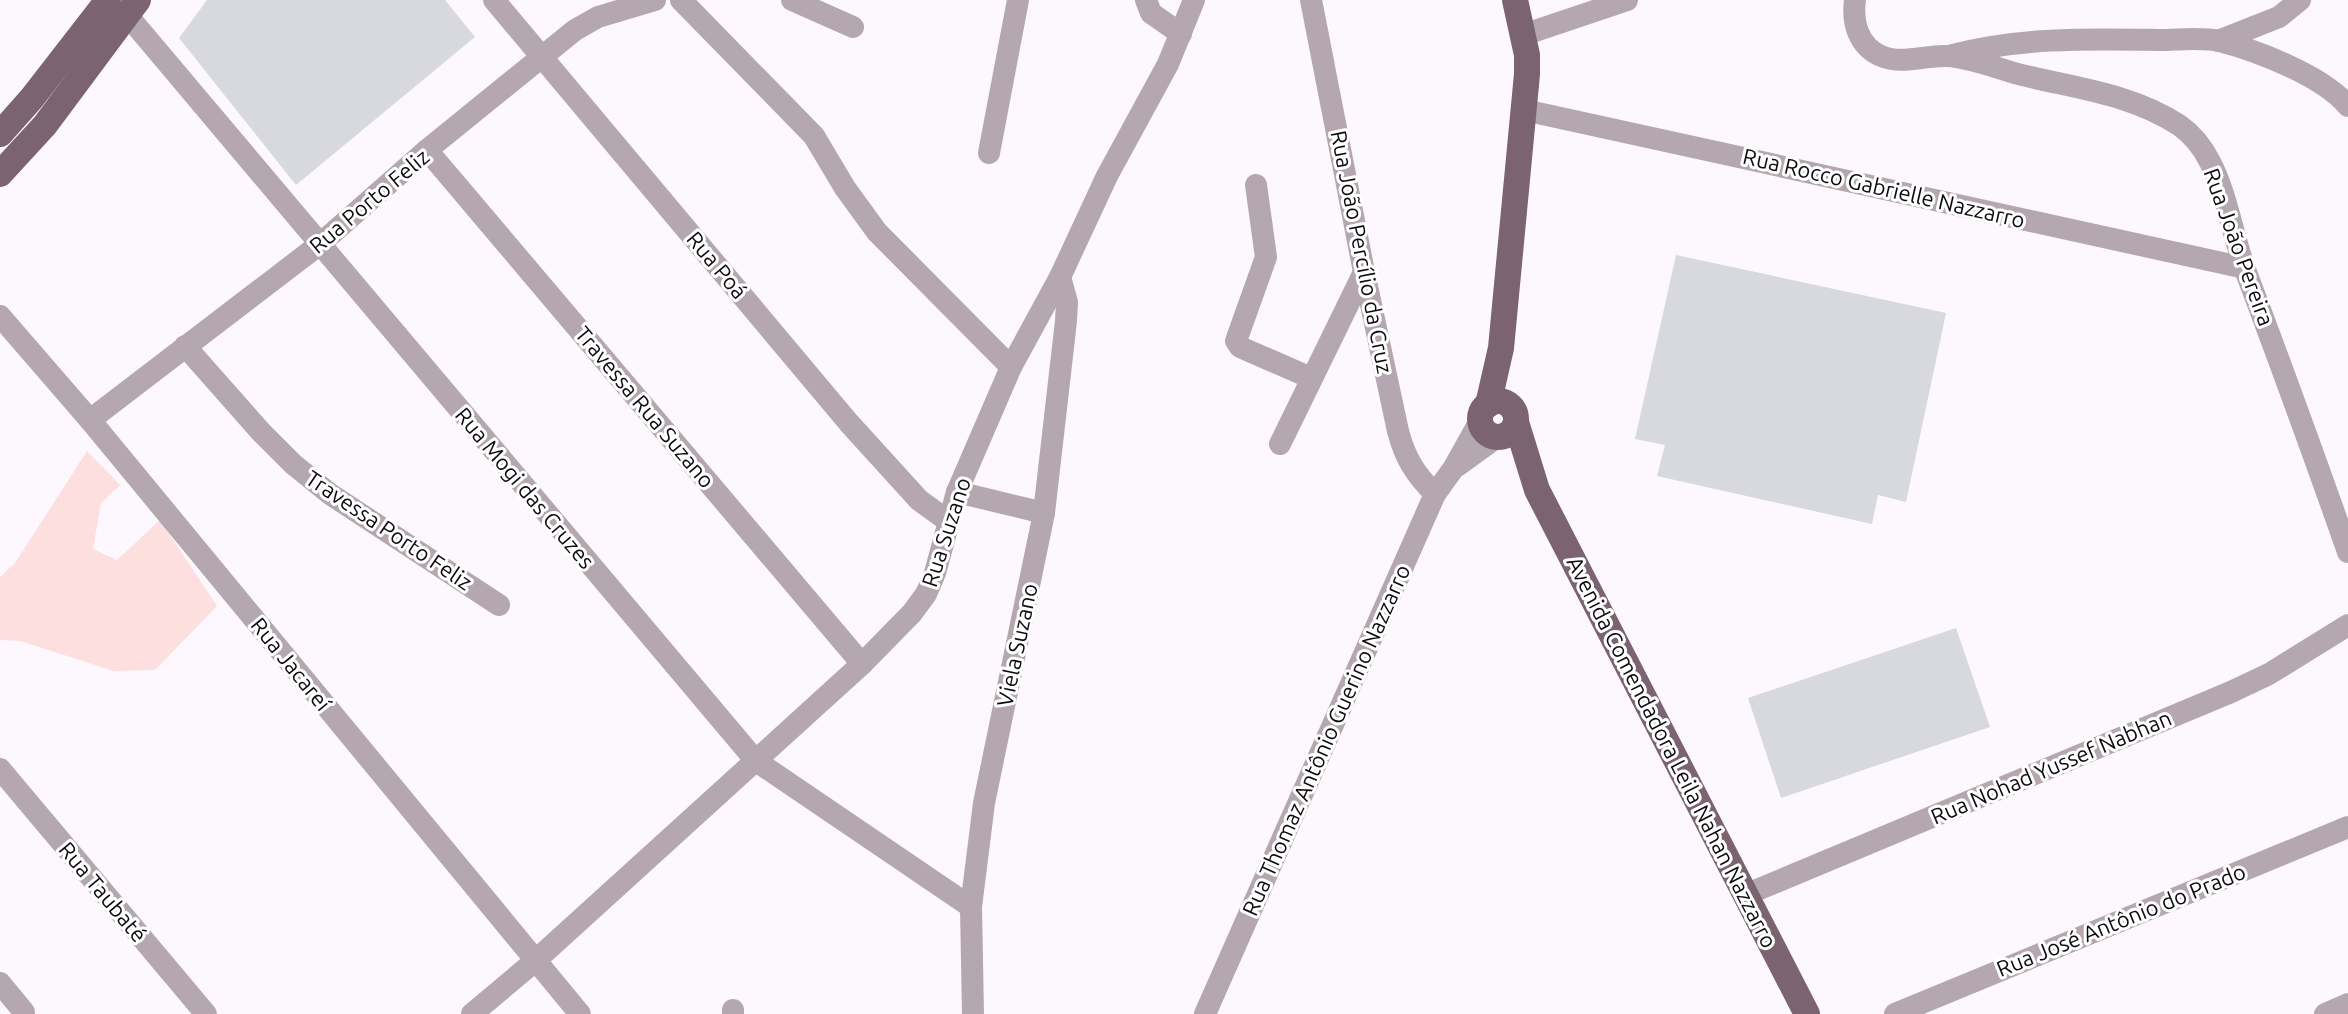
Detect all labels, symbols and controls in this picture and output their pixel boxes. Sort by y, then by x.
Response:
street label: Rua João Percílio da Cruz [1327,128,1398,376]
street label: Rua Porto Feliz [304,143,433,258]
street label: Rua Rocco Gabrielle Nazzarro [1741,143,2028,232]
street label: Rua João Pereira [2199,165,2280,329]
street label: Rua Poá [682,226,753,303]
street label: Travessa Rua Suzano [571,321,720,492]
street label: Rua Mogi das Cruzes [451,402,600,573]
street label: Travessa Porto Feliz [301,465,477,594]
street label: Rua Suzano [916,474,975,590]
street label: Avenida Comendadora Leila Nahan Nazzarro [1562,552,1783,952]
street label: Rua Thomaz Antônio Guerino Nazzarro [1237,561,1415,919]
street label: Viela Suzano [991,581,1042,709]
street label: Rua Jacareí [246,612,337,716]
street label: Rua Nohad Yussef Nabhan [1927,704,2175,829]
street label: Rua Taubaté [54,837,152,947]
street label: Rua José Antônio do Prado [1993,858,2249,981]

